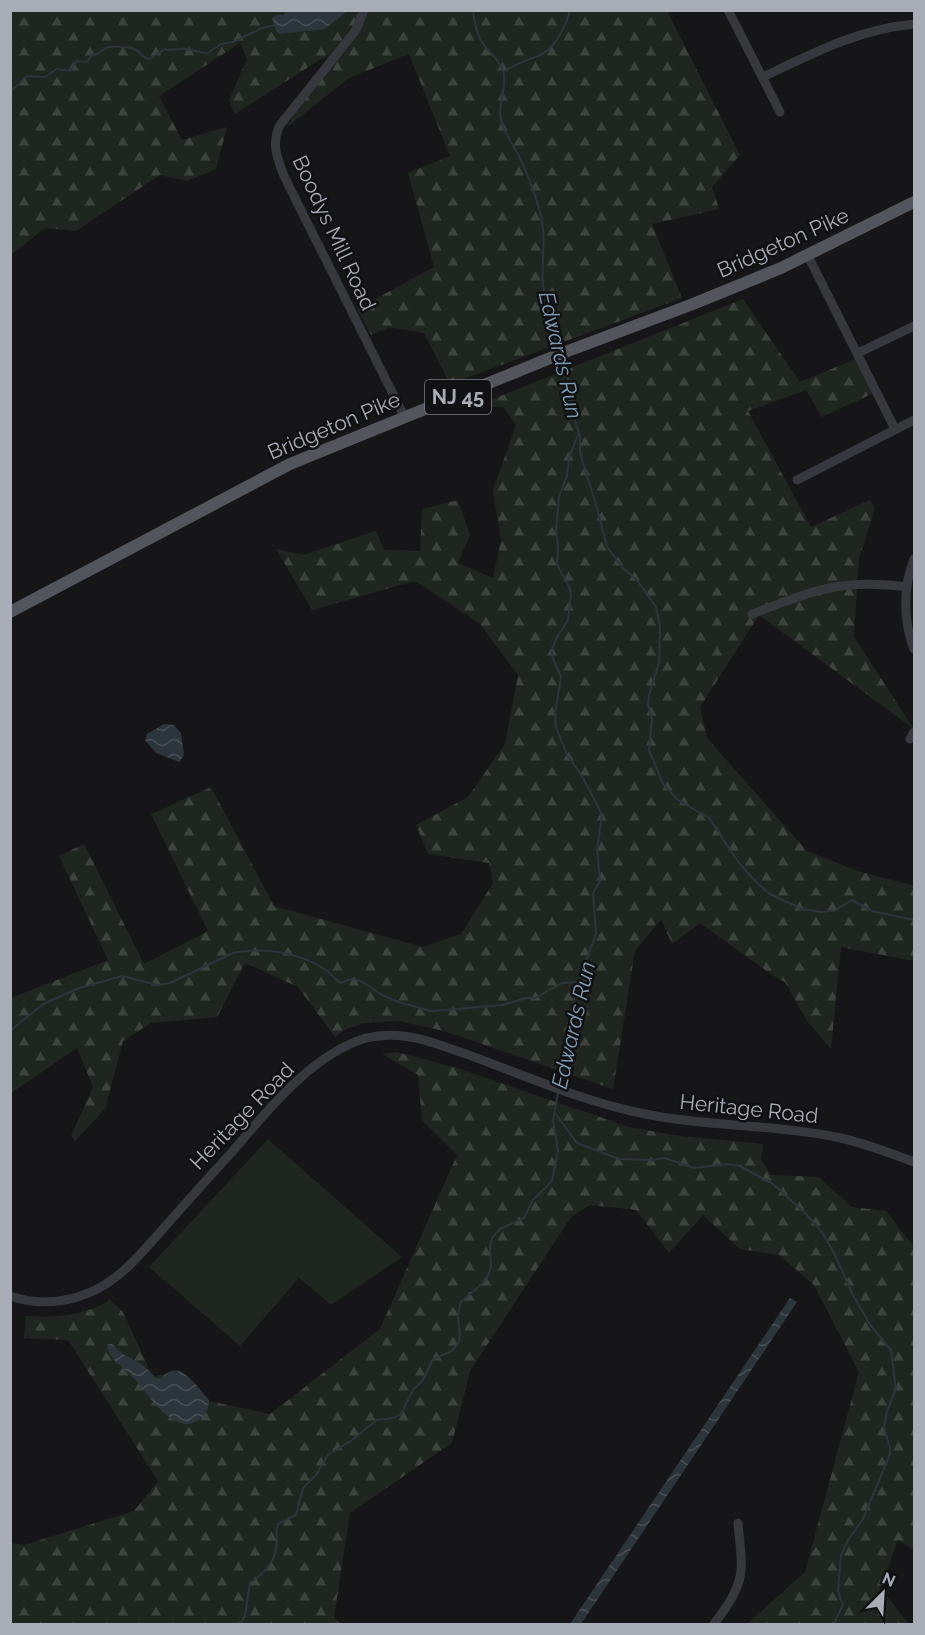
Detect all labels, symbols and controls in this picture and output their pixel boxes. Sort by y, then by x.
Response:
street label: Boodys Mill Road [288,151,381,314]
street label: Bridgeton Pike [713,202,853,283]
water label: Edwards Run [534,289,588,421]
road number: NJ 45 [425,380,491,414]
street label: Bridgeton Pike [264,386,404,465]
water label: Edwards Run [546,959,600,1091]
street label: Heritage Road [184,1057,299,1174]
street label: Heritage Road [679,1089,820,1128]
north arrow [853,1563,913,1623]
text: N [879,1569,898,1591]

